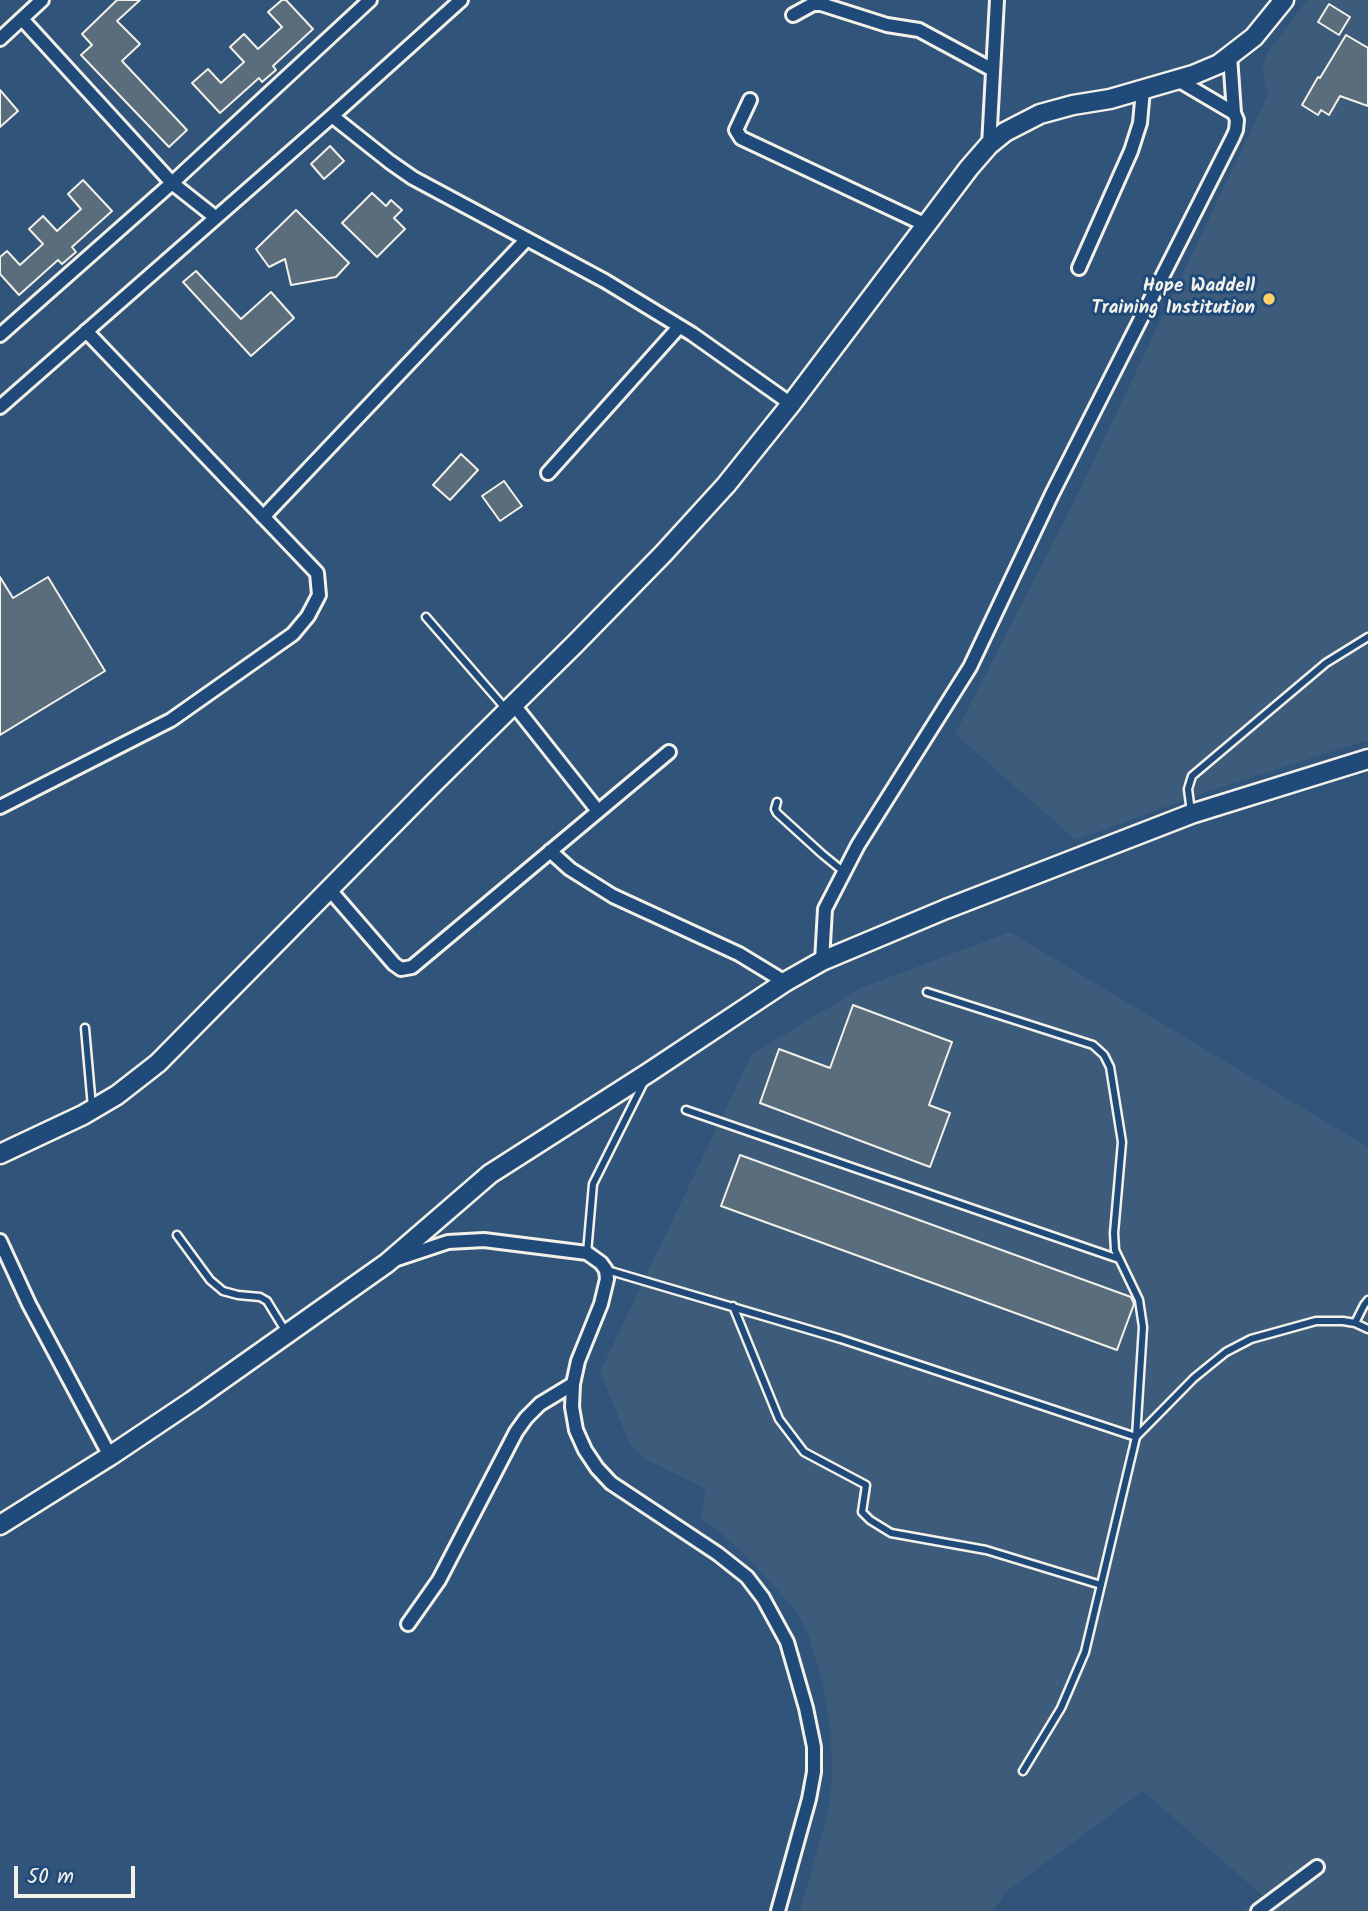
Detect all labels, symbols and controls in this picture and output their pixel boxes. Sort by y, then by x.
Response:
place label: Hope Waddell Training Institution [1091,277,1255,321]
marker: Hope Waddell Training Institution [1261,291,1277,307]
scale bar [18,1852,138,1896]
text: 50 m [27,1861,74,1894]

